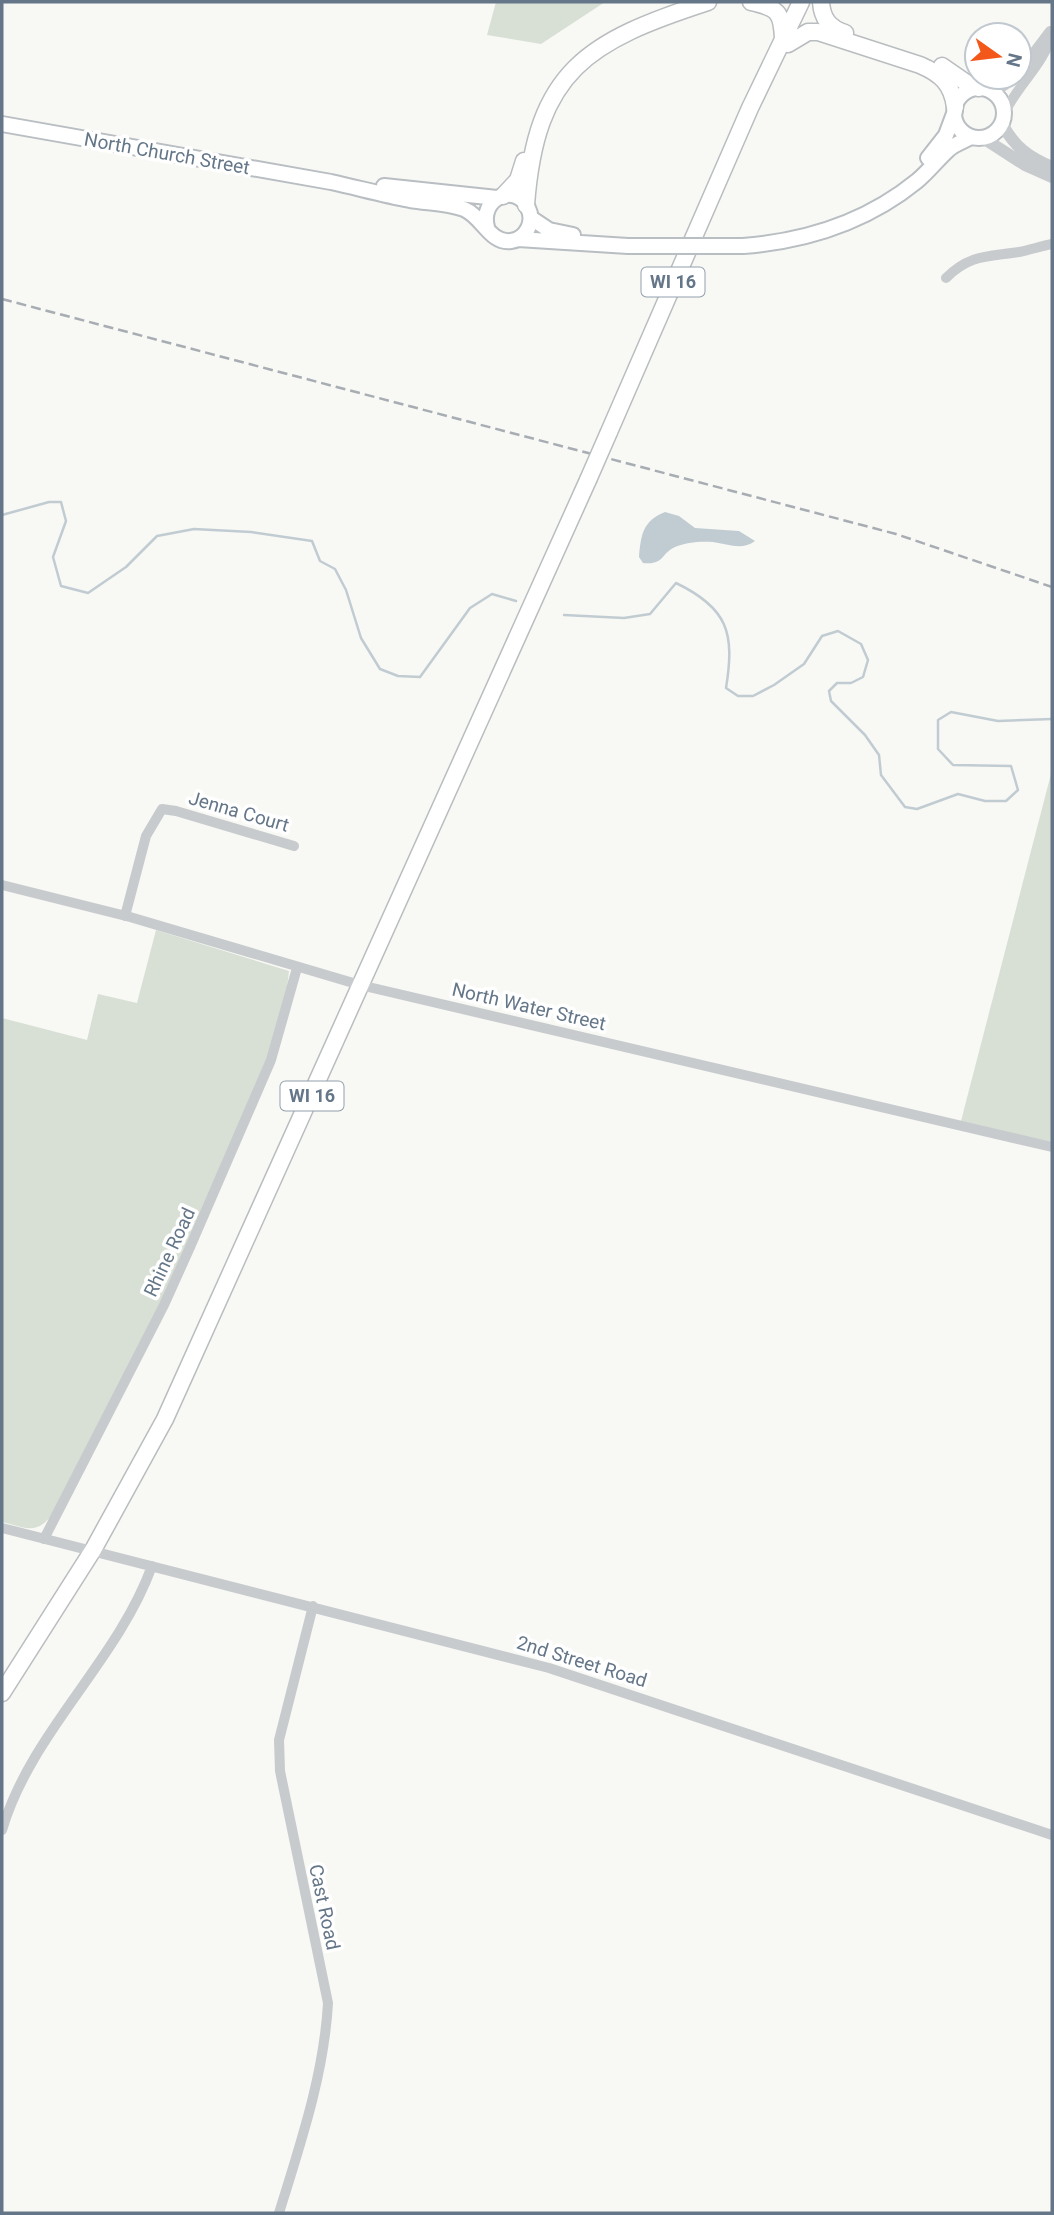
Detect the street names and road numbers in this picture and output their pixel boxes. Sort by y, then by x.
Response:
street label: North Church Street [82,128,251,179]
road number: WI 16 [642,268,704,296]
street label: Jenna Court [186,786,292,837]
street label: North Water Street [450,978,608,1035]
road number: WI 16 [280,1082,344,1111]
street label: Rhine Road [139,1204,200,1300]
street label: 2nd Street Road [514,1631,650,1692]
street label: Cast Road [304,1862,345,1952]

